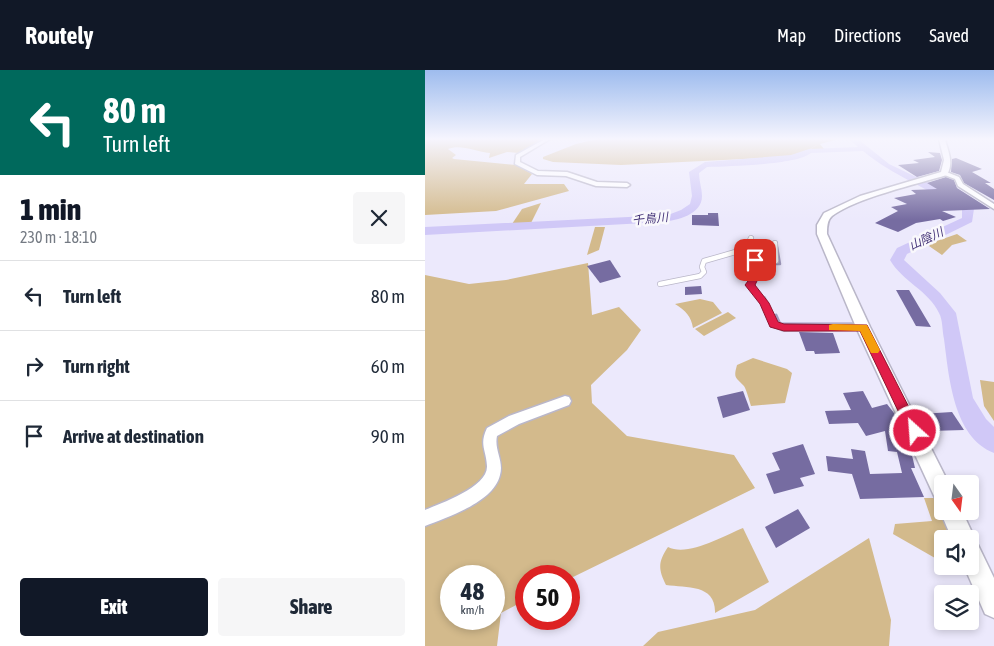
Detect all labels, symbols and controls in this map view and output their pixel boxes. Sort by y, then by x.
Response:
text: Routely [25,22,93,49]
text: Map [777,25,806,46]
text: Directions [834,25,901,46]
text: Saved [929,25,969,46]
icon: left [20,90,85,155]
text: 80 m [103,90,166,130]
text: Turn left [103,131,170,157]
text: 1 min [20,192,81,226]
button: close [353,192,405,244]
water label: 千鳥川 [631,210,671,228]
water label: 山陰川 [907,224,947,253]
text: 230 m · 18:10 [20,228,97,246]
pin [734,239,776,281]
icon: arrive [741,246,769,274]
icon: left [20,282,48,310]
text: Turn left [63,285,121,307]
text: 80 m [371,285,405,307]
icon: right [20,352,48,380]
text: Turn right [63,355,130,377]
text: 60 m [371,355,405,377]
position arrow [888,404,940,456]
icon: arrive [20,422,48,450]
text: Arrive at destination [63,425,204,447]
text: 90 m [371,425,405,447]
north arrow [934,475,979,520]
map controls [934,475,979,630]
button: sound [934,530,979,575]
speed limit sign: 50 [515,565,580,630]
text: 48 [461,577,484,605]
button: Exit [20,578,208,636]
button: Share [218,578,405,636]
button: layers [934,585,979,630]
text: km/h [461,603,484,617]

